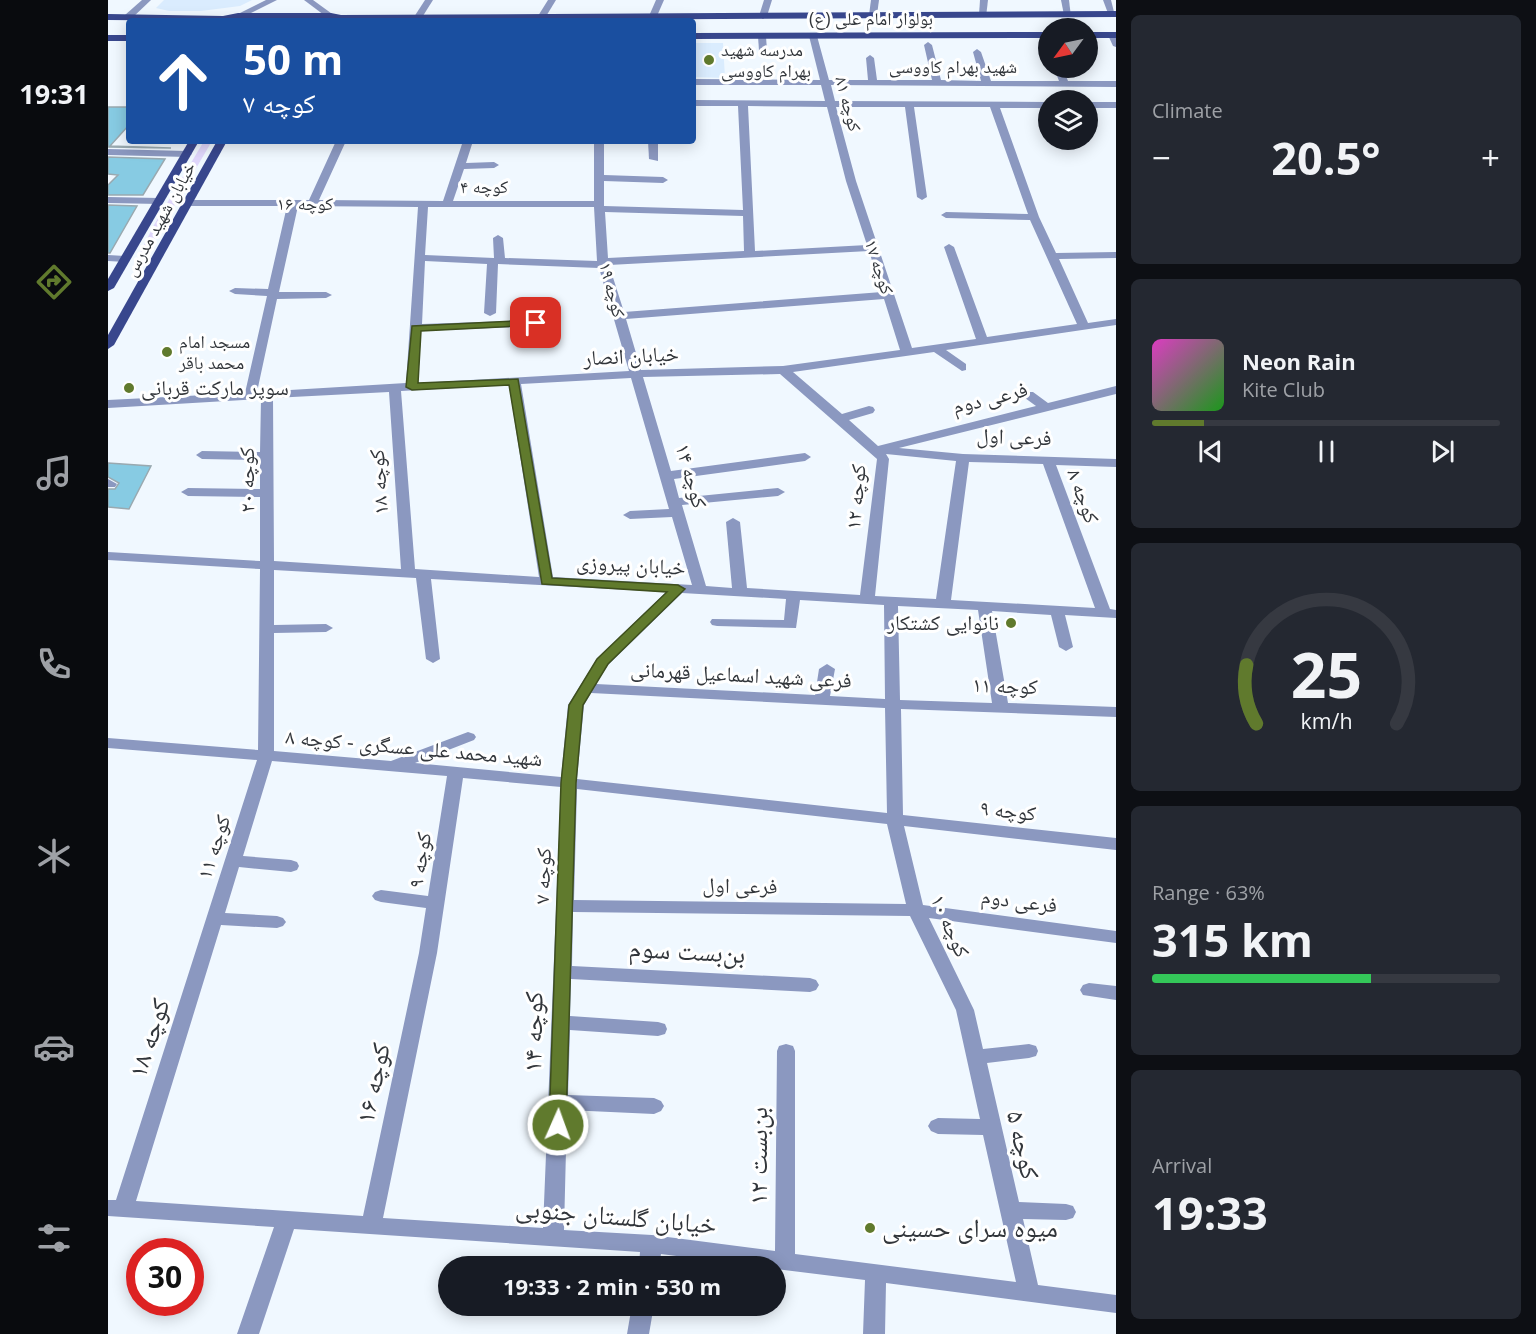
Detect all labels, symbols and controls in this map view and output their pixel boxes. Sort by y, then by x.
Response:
street label: بولوار امام علی (ع) [809,6,933,31]
north arrow [1038,18,1098,78]
map controls [1038,18,1098,150]
text: 50 m [243,30,343,87]
place label: مدرسه شهید بهرام کاووسی [721,37,811,83]
icon: ahead [144,42,222,120]
marker: مدرسه شهید بهرام کاووسی [702,53,716,67]
street label: شهید بهرام کاووسی [889,54,1017,79]
street label: کوچه ۸۱ [830,73,868,135]
text: 19:31 [19,75,89,112]
text: کوچه ۷ [243,84,315,121]
button: layers [1038,90,1098,150]
text: Climate [1152,97,1223,124]
text: 20.5° [1271,127,1381,188]
text: − [1152,135,1171,180]
text: + [1481,135,1500,180]
street label: خیابان شهید مدرس [118,157,201,280]
street label: کوچه ۴ [460,174,509,198]
street label: کوچه ۱۶ [277,191,334,215]
street label: کوچه ۱۷ [860,236,900,298]
street label: کوچه ۱۹ [594,259,632,321]
icon: directions [33,261,75,303]
pin [510,297,561,348]
icon: arrive [519,306,552,339]
place label: مسجد امام محمد باقر [178,329,250,374]
street label: خیابان انصار [581,339,679,372]
marker: مسجد امام محمد باقر [160,345,174,359]
text: Neon Rain [1242,346,1356,376]
place label: سوپر مارکت قربانی [141,373,289,401]
street label: فرعی دوم [949,374,1031,421]
text: Kite Club [1242,376,1325,403]
marker: سوپر مارکت قربانی [122,381,136,395]
street label: فرعی اول [976,421,1052,451]
icon: previous [1194,435,1227,468]
icon: pause [1310,435,1343,468]
icon: next [1426,435,1459,468]
street label: کوچه ۱۴ [669,440,715,511]
street label: کوچه ۲۰ [232,447,260,513]
street label: کوچه ۱۸ [362,448,394,516]
icon: music [33,452,75,494]
street label: کوچه ۱۲ [838,463,872,531]
street label: کوچه ۸ [1061,464,1107,527]
street label: خیابان پیروزی [576,547,686,581]
place label: نانوایی کشتکار [886,608,999,636]
marker: نانوایی کشتکار [1004,616,1018,630]
text: 25 [1290,631,1362,716]
icon: phone [33,643,75,685]
street label: فرعی شهید اسماعیل قهرمانی [630,654,853,694]
street label: کوچه ۱۱ [972,670,1039,700]
text: km/h [1300,706,1352,735]
street label: شهید محمد علی عسگری - کوچه ۸ [285,722,544,772]
street label: کوچه ۹ [979,793,1038,827]
street label: کوچه ۱۱ [190,811,237,882]
street label: کوچه ۹ [401,830,437,890]
icon: climate [33,835,75,877]
street label: کوچه ۷ [527,847,557,905]
street label: فرعی اول [702,870,778,900]
text: Range · 63% [1152,879,1265,906]
street label: فرعی دوم [979,881,1059,920]
street label: کوچه ۱۰ [925,890,977,962]
text: 315 km [1152,909,1313,970]
street label: بن‌بست سوم [628,929,746,972]
street label: کوچه ۱۴ [513,991,551,1073]
street label: کوچه ۱۸ [118,993,178,1082]
icon: car [33,1026,75,1068]
street label: کوچه ۱۶ [346,1039,398,1126]
position arrow [526,1093,590,1157]
street label: بن‌بست ۱۲ [739,1107,775,1205]
street label: کوچه ۵ [999,1107,1049,1183]
text: Arrival [1152,1152,1212,1179]
text: 19:33 [1152,1182,1268,1243]
street label: خیابان گلستان جنوبی [514,1188,718,1242]
place label: میوه سرای حسینی [882,1209,1058,1245]
icon: filters [33,1217,75,1259]
marker: میوه سرای حسینی [863,1221,877,1235]
speed limit sign: 30 [126,1238,204,1316]
text: 19:33 · 2 min · 530 m [503,1271,721,1301]

